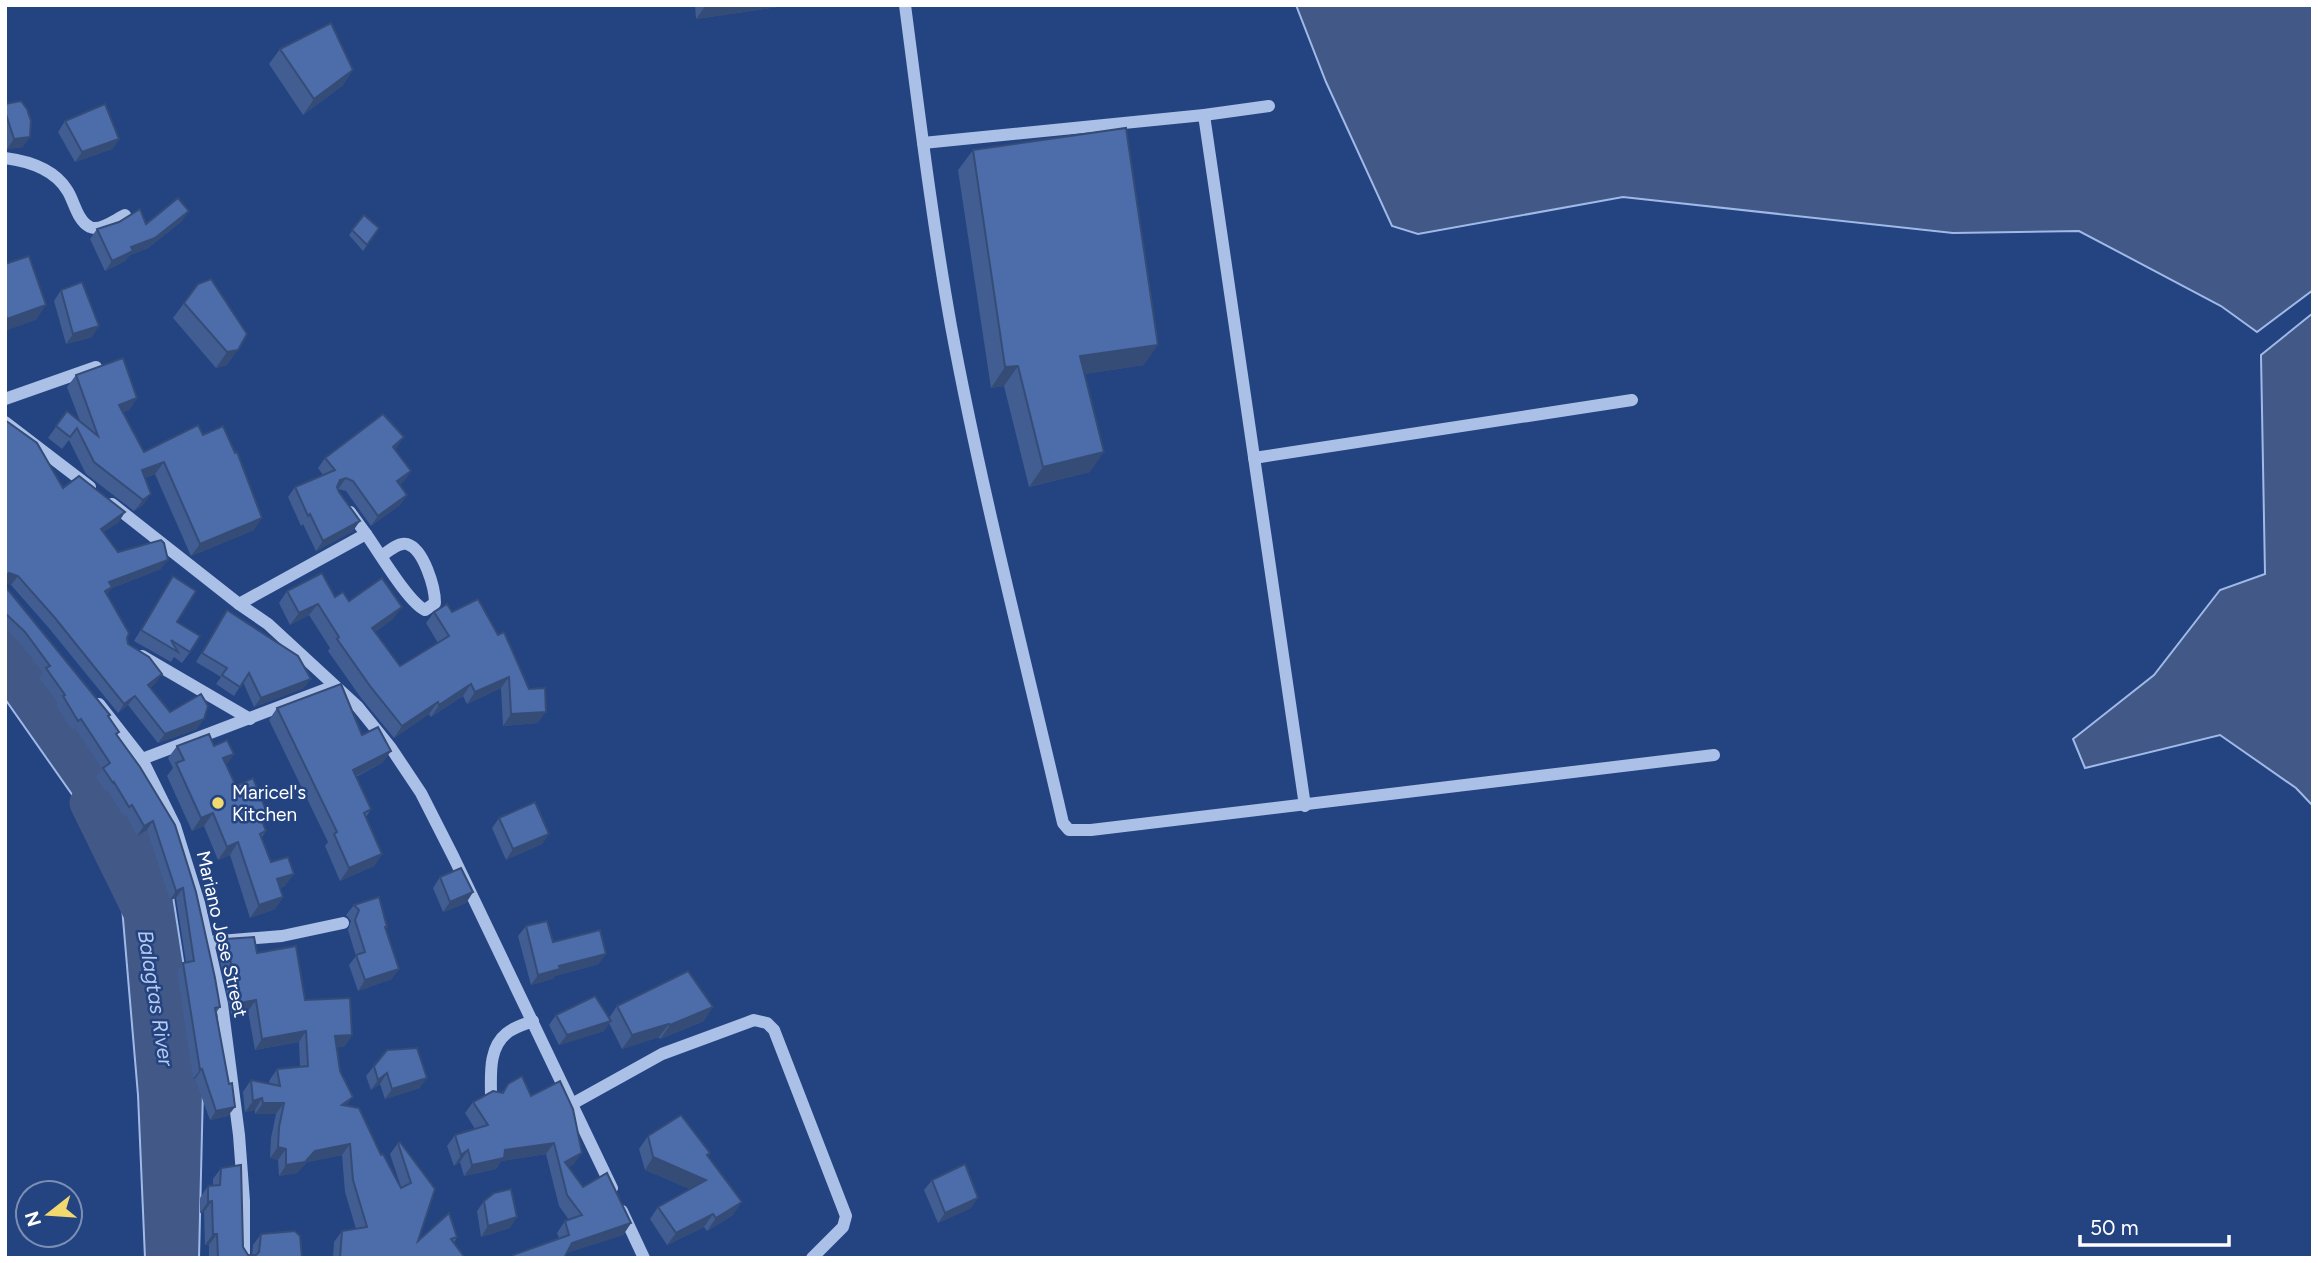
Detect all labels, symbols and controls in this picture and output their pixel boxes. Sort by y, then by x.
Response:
place label: Maricel's Kitchen [232,781,306,826]
marker: Maricel's Kitchen [210,795,226,811]
street label: Mariano Jose Street [192,848,252,1020]
water label: Balagtas River [133,928,179,1069]
north arrow [14,1179,84,1249]
scale bar [2080,1204,2229,1248]
text: N [20,1208,46,1229]
text: 50 m [2090,1215,2139,1240]

